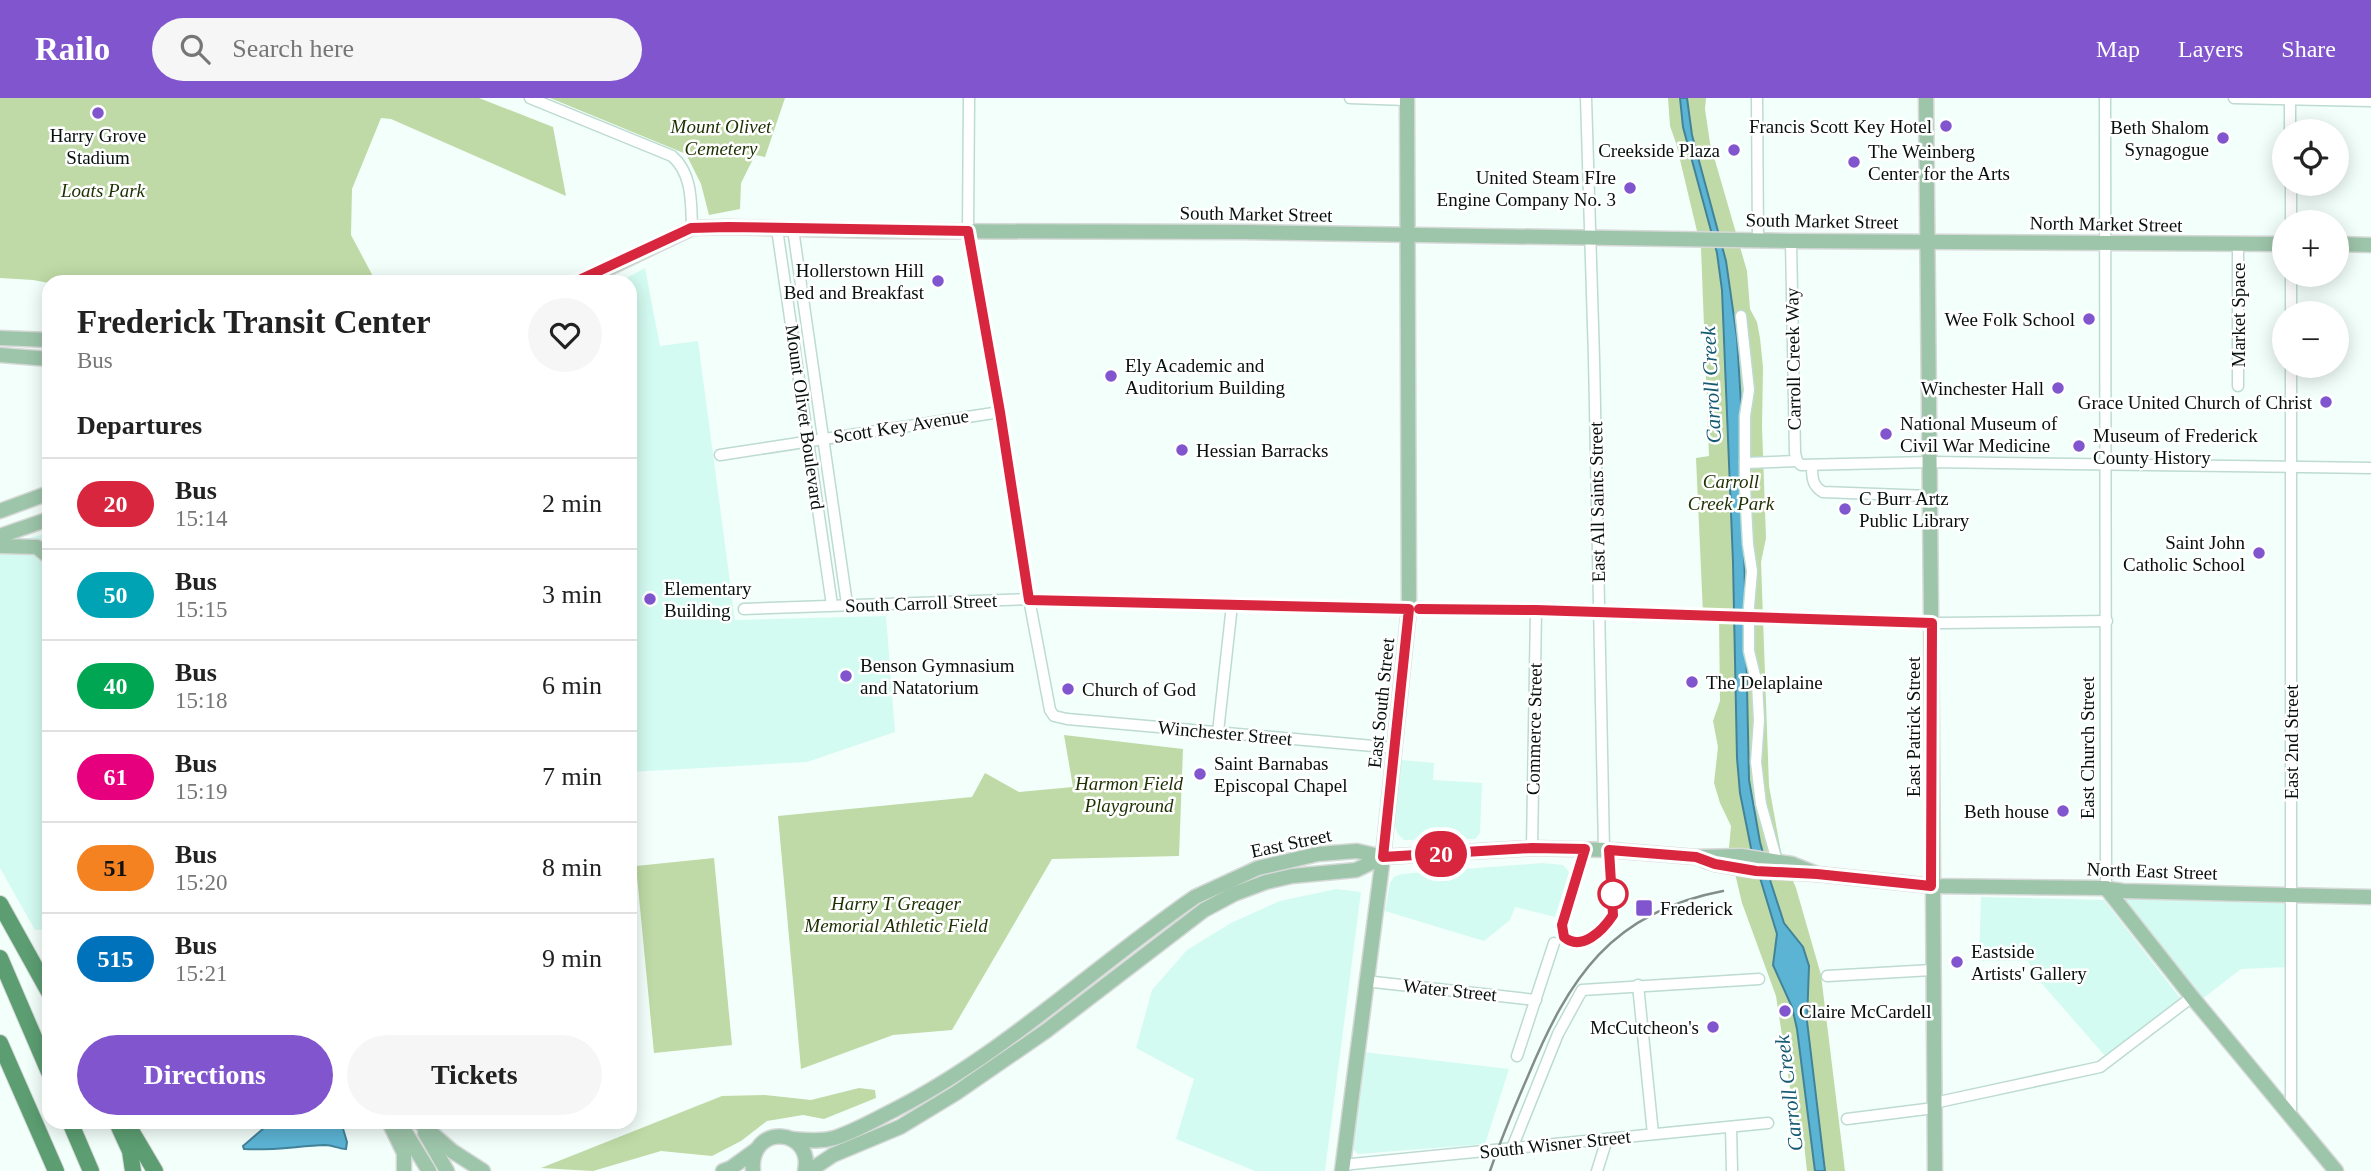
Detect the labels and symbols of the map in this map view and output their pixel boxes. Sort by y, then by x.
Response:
marker: Harry Grove Stadium [90,105,106,121]
park label: Mount Olivet Cemetery [670,116,772,159]
place label: Francis Scott Key Hotel [1749,116,1932,137]
place label: Beth Shalom Synagogue [2110,117,2209,160]
marker: Francis Scott Key Hotel [1938,118,1954,134]
place label: Harry Grove Stadium [50,125,146,168]
marker: Beth Shalom Synagogue [2215,130,2231,146]
place label: Creekside Plaza [1598,140,1721,161]
place label: The Weinberg Center for the Arts [1868,141,2010,184]
marker: Creekside Plaza [1726,142,1742,158]
marker: The Weinberg Center for the Arts [1846,154,1862,170]
place label: United Steam FIre Engine Company No. 3 [1437,167,1616,210]
park label: Loats Park [60,180,146,201]
marker: United Steam FIre Engine Company No. 3 [1622,180,1638,196]
street label: South Market Street [1179,202,1333,226]
street label: South Market Street [1745,209,1899,233]
street label: North Market Street [2029,212,2183,236]
place label: Hollerstown Hill Bed and Breakfast [784,260,925,303]
street label: Market Space [2228,263,2249,367]
marker: Hollerstown Hill Bed and Breakfast [930,273,946,289]
street label: Carroll Creek Way [1781,287,1805,431]
place label: Wee Folk School [1945,309,2075,330]
marker: Wee Folk School [2081,311,2097,327]
street label: Mount Olivet Boulevard [782,323,828,511]
water label: Carroll Creek [1696,325,1726,444]
place label: Ely Academic and Auditorium Building [1125,355,1285,398]
marker: Ely Academic and Auditorium Building [1103,368,1119,384]
place label: Winchester Hall [1921,378,2044,399]
marker: Winchester Hall [2050,380,2066,396]
place label: Grace United Church of Christ [2078,392,2313,413]
marker: Grace United Church of Christ [2318,394,2334,410]
street label: Scott Key Avenue [832,405,970,447]
place label: National Museum of Civil War Medicine [1900,413,2058,456]
street label: East All Saints Street [1585,421,1609,583]
place label: Museum of Frederick County History [2093,425,2258,468]
marker: National Museum of Civil War Medicine [1878,426,1894,442]
marker: Museum of Frederick County History [2071,438,2087,454]
place label: Hessian Barracks [1196,440,1328,461]
marker: Hessian Barracks [1174,442,1190,458]
park label: Carroll Creek Park [1688,471,1775,514]
place label: C Burr Artz Public Library [1859,488,1970,531]
marker: C Burr Artz Public Library [1837,501,1853,517]
place label: Saint John Catholic School [2123,532,2245,575]
marker: Saint John Catholic School [2251,545,2267,561]
place label: Elementary Building [664,578,752,621]
street label: South Carroll Street [845,590,998,616]
marker: Elementary Building [642,591,658,607]
street label: East South Street [1364,636,1398,769]
place label: Benson Gymnasium and Natatorium [860,655,1015,698]
street label: East Patrick Street [1903,656,1924,797]
street label: Commerce Street [1522,662,1546,795]
marker: Benson Gymnasium and Natatorium [838,668,854,684]
place label: The Delaplaine [1706,672,1823,693]
marker: The Delaplaine [1684,674,1700,690]
street label: East Church Street [2077,676,2098,819]
place label: Church of God [1082,679,1196,700]
marker: Church of God [1060,681,1076,697]
street label: East 2nd Street [2281,684,2302,800]
street label: Winchester Street [1157,717,1294,749]
place label: Saint Barnabas Episcopal Chapel [1214,753,1348,796]
marker: Saint Barnabas Episcopal Chapel [1192,766,1208,782]
park label: Harmon Field Playground [1074,773,1184,816]
place label: Beth house [1964,801,2049,822]
marker: Beth house [2055,803,2071,819]
street label: East Street [1249,824,1334,862]
line badge: 20 [1410,831,1472,877]
street label: North East Street [2086,858,2218,884]
unlabelled marker [1598,879,1628,909]
park label: Harry T Greager Memorial Athletic Field [803,893,988,936]
marker: Frederick [1634,898,1654,918]
place label: Frederick [1660,898,1733,919]
place label: Eastside Artists' Gallery [1971,941,2087,984]
marker: Eastside Artists' Gallery [1949,954,1965,970]
street label: Water Street [1402,975,1499,1005]
place label: Claire McCardell [1799,1001,1931,1022]
marker: Claire McCardell [1777,1003,1793,1019]
place label: McCutcheon's [1590,1017,1699,1038]
marker: McCutcheon's [1705,1019,1721,1035]
water label: Carroll Creek [1770,1033,1808,1152]
street label: South Wisner Street [1478,1126,1632,1162]

